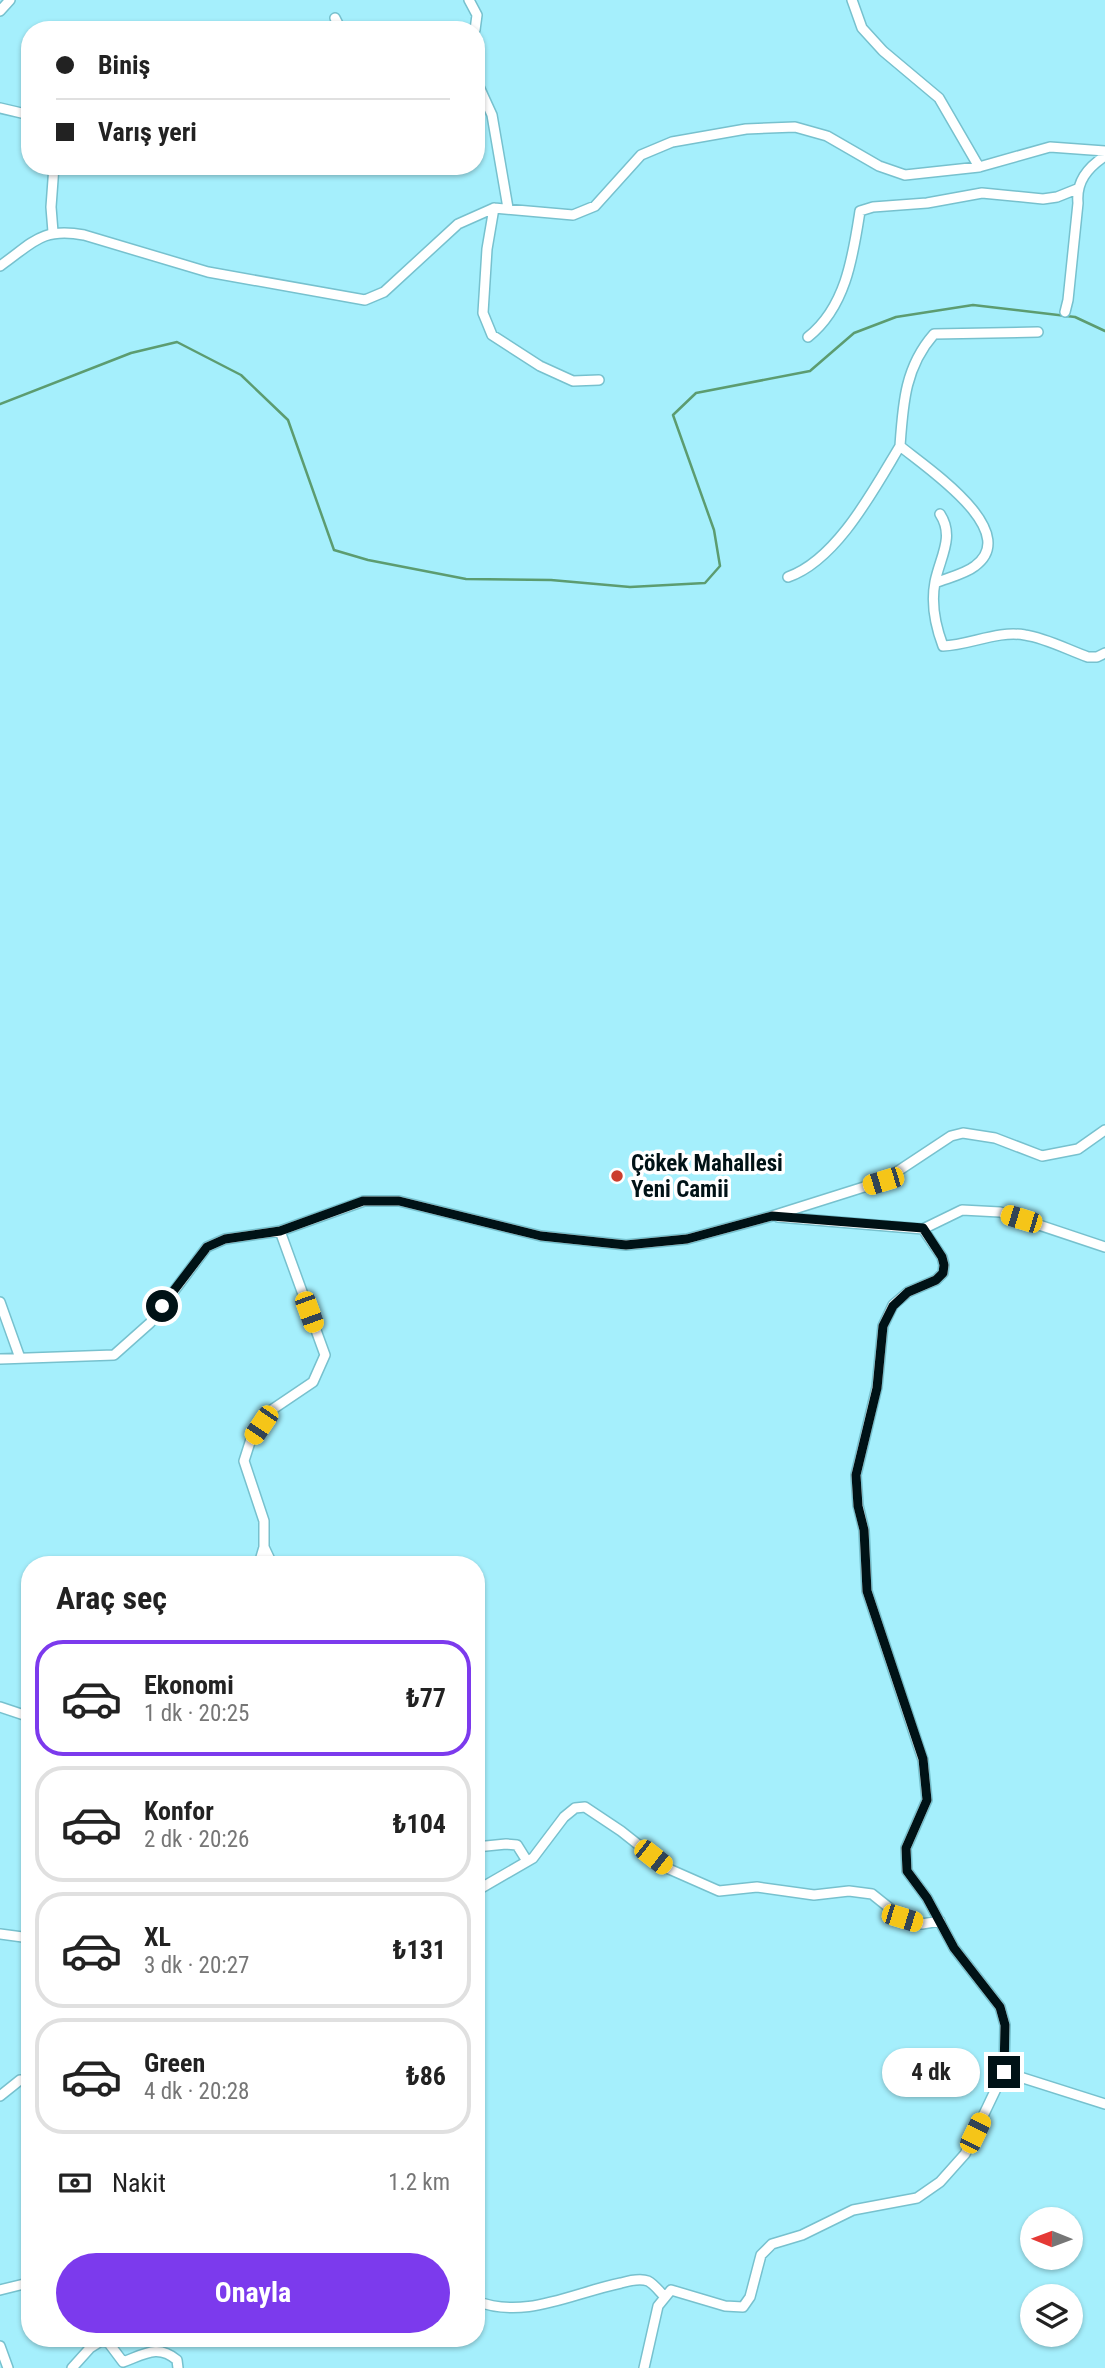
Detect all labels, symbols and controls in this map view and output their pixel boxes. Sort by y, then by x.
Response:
text: Biniş [98,50,150,80]
text: Varış yeri [98,117,197,147]
place label: Çökek Mahallesi Yeni Camii [631,1150,783,1203]
car [860,1165,907,1197]
marker: Çökek Mahallesi Yeni Camii [609,1168,625,1184]
car [998,1203,1045,1235]
car [292,1289,327,1335]
route start [146,1290,178,1322]
car [241,1402,282,1448]
text: Araç seç [56,1579,167,1617]
icon: car [60,1667,123,1730]
text: Ekonomi [144,1670,234,1700]
text: ₺77 [406,1683,446,1713]
text: 1 dk · 20:25 [144,1700,249,1727]
icon: car [60,1793,123,1856]
text: Konfor [144,1796,214,1826]
text: ₺104 [393,1809,446,1839]
text: 2 dk · 20:26 [144,1826,249,1853]
car [630,1836,677,1878]
car [879,1902,926,1934]
icon: car [60,1919,123,1982]
text: XL [144,1922,171,1952]
text: ₺131 [393,1935,446,1965]
text: 3 dk · 20:27 [144,1952,249,1979]
icon: car [60,2045,123,2108]
text: Green [144,2048,205,2078]
callout: 4 dk [881,2048,979,2096]
route end [988,2056,1020,2088]
text: 4 dk [911,2059,951,2086]
text: ₺86 [406,2061,446,2091]
text: 4 dk · 20:28 [144,2078,249,2105]
car [957,2110,994,2156]
icon: cash [56,2164,94,2202]
text: Nakit [112,2168,166,2198]
text: 1.2 km [388,2169,450,2196]
north arrow [1020,2207,1083,2270]
map controls [1020,2207,1083,2347]
button: Onayla [56,2253,450,2333]
button: layers [1020,2284,1083,2347]

